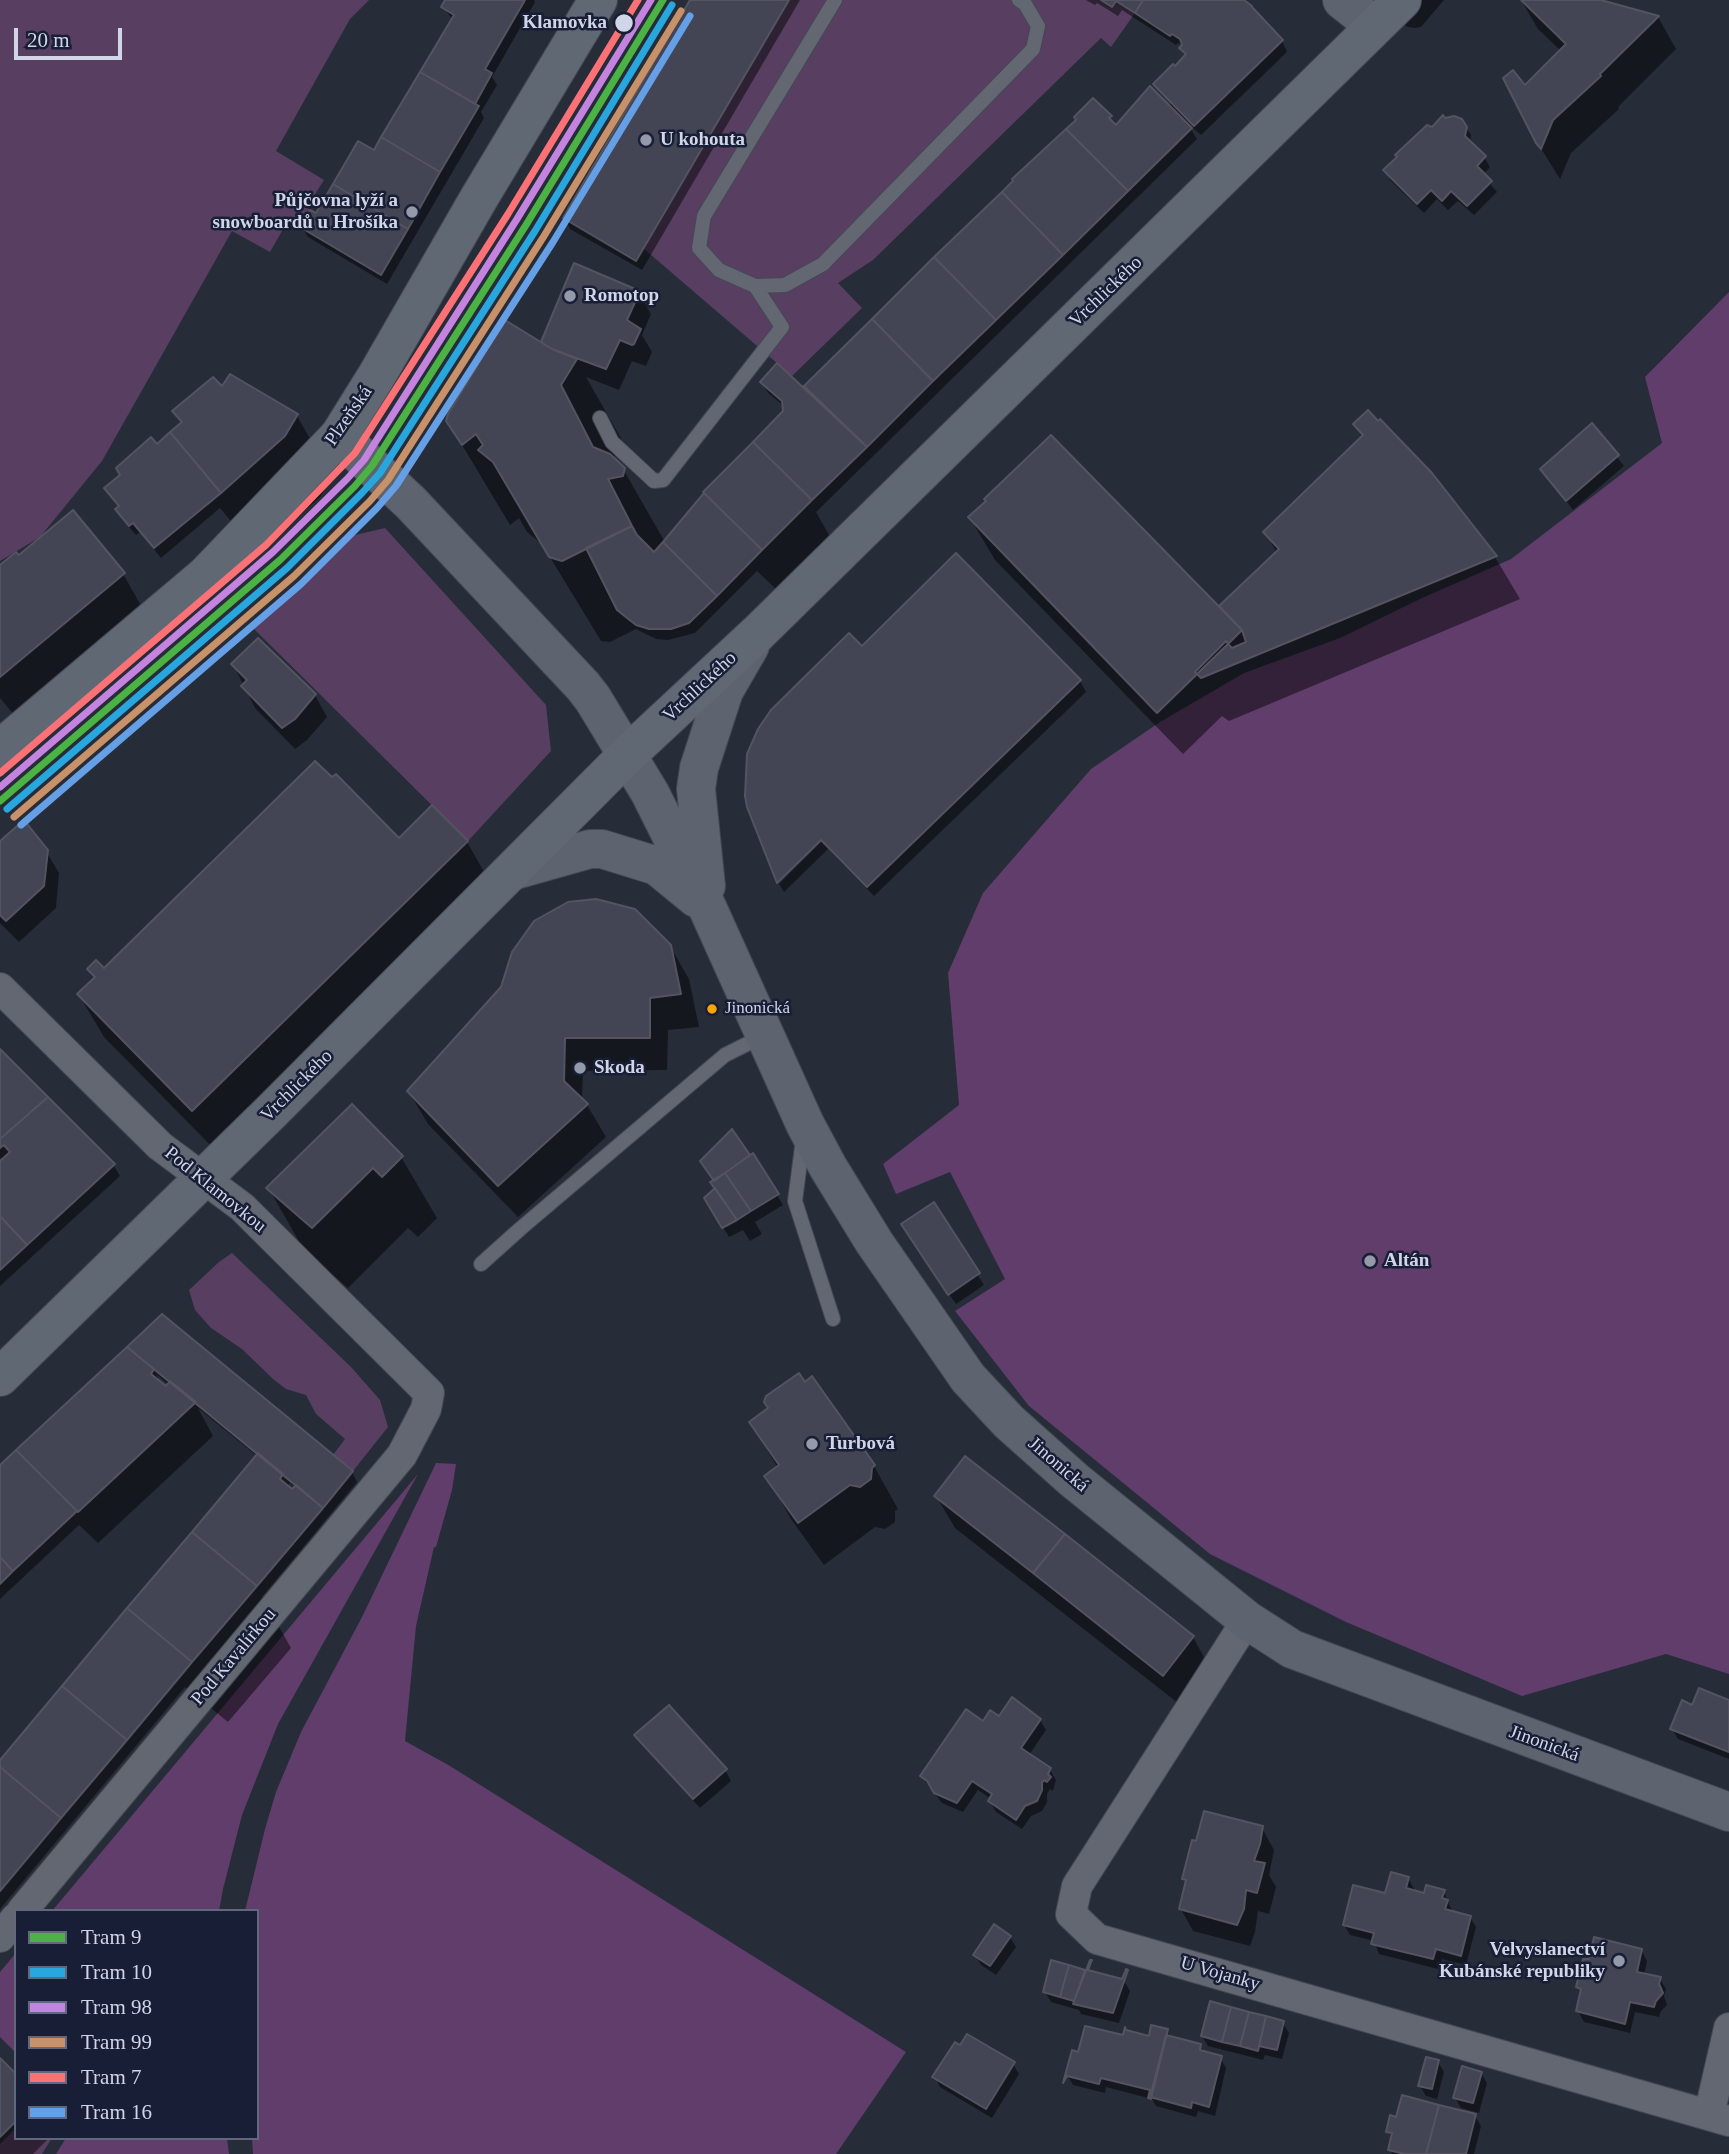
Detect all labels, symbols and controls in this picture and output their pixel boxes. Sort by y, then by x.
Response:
place label: Klamovka [523,12,607,34]
marker: Klamovka [613,12,635,34]
scale bar [18,14,126,58]
text: 20 m [27,28,70,52]
place label: U kohouta [660,129,745,151]
marker: U kohouta [638,132,654,148]
place label: Půjčovna lyží a snowboardů u Hrošíka [213,190,398,234]
marker: Půjčovna lyží a snowboardů u Hrošíka [404,204,420,220]
street label: Vrchlického [1065,252,1147,332]
place label: Romotop [584,285,659,307]
marker: Romotop [562,288,578,304]
street label: Plzeňská [320,382,378,450]
street label: Vrchlického [658,647,742,727]
place label: Jinonická [725,999,790,1019]
marker: Jinonická [705,1002,719,1016]
street label: Vrchlického [256,1045,338,1127]
place label: Skoda [594,1057,645,1079]
marker: Skoda [572,1060,588,1076]
street label: Pod Klamovkou [160,1142,270,1238]
place label: Altán [1384,1250,1429,1272]
marker: Altán [1362,1253,1378,1269]
place label: Turbová [826,1433,895,1455]
street label: Jinonická [1023,1433,1093,1497]
marker: Turbová [804,1436,820,1452]
street label: Pod Kavalírkou [187,1604,281,1710]
street label: Jinonická [1506,1721,1582,1767]
legend [14,1909,259,2140]
text: Tram 9 [81,1925,142,1949]
place label: Velvyslanectví Kubánské republiky [1439,1939,1605,1983]
street label: U Vojanky [1178,1952,1262,1996]
marker: Velvyslanectví Kubánské republiky [1611,1953,1627,1969]
text: Tram 10 [81,1960,152,1984]
text: Tram 98 [81,1995,152,2019]
text: Tram 99 [81,2030,152,2054]
text: Tram 7 [81,2065,142,2089]
text: Tram 16 [81,2100,152,2124]

